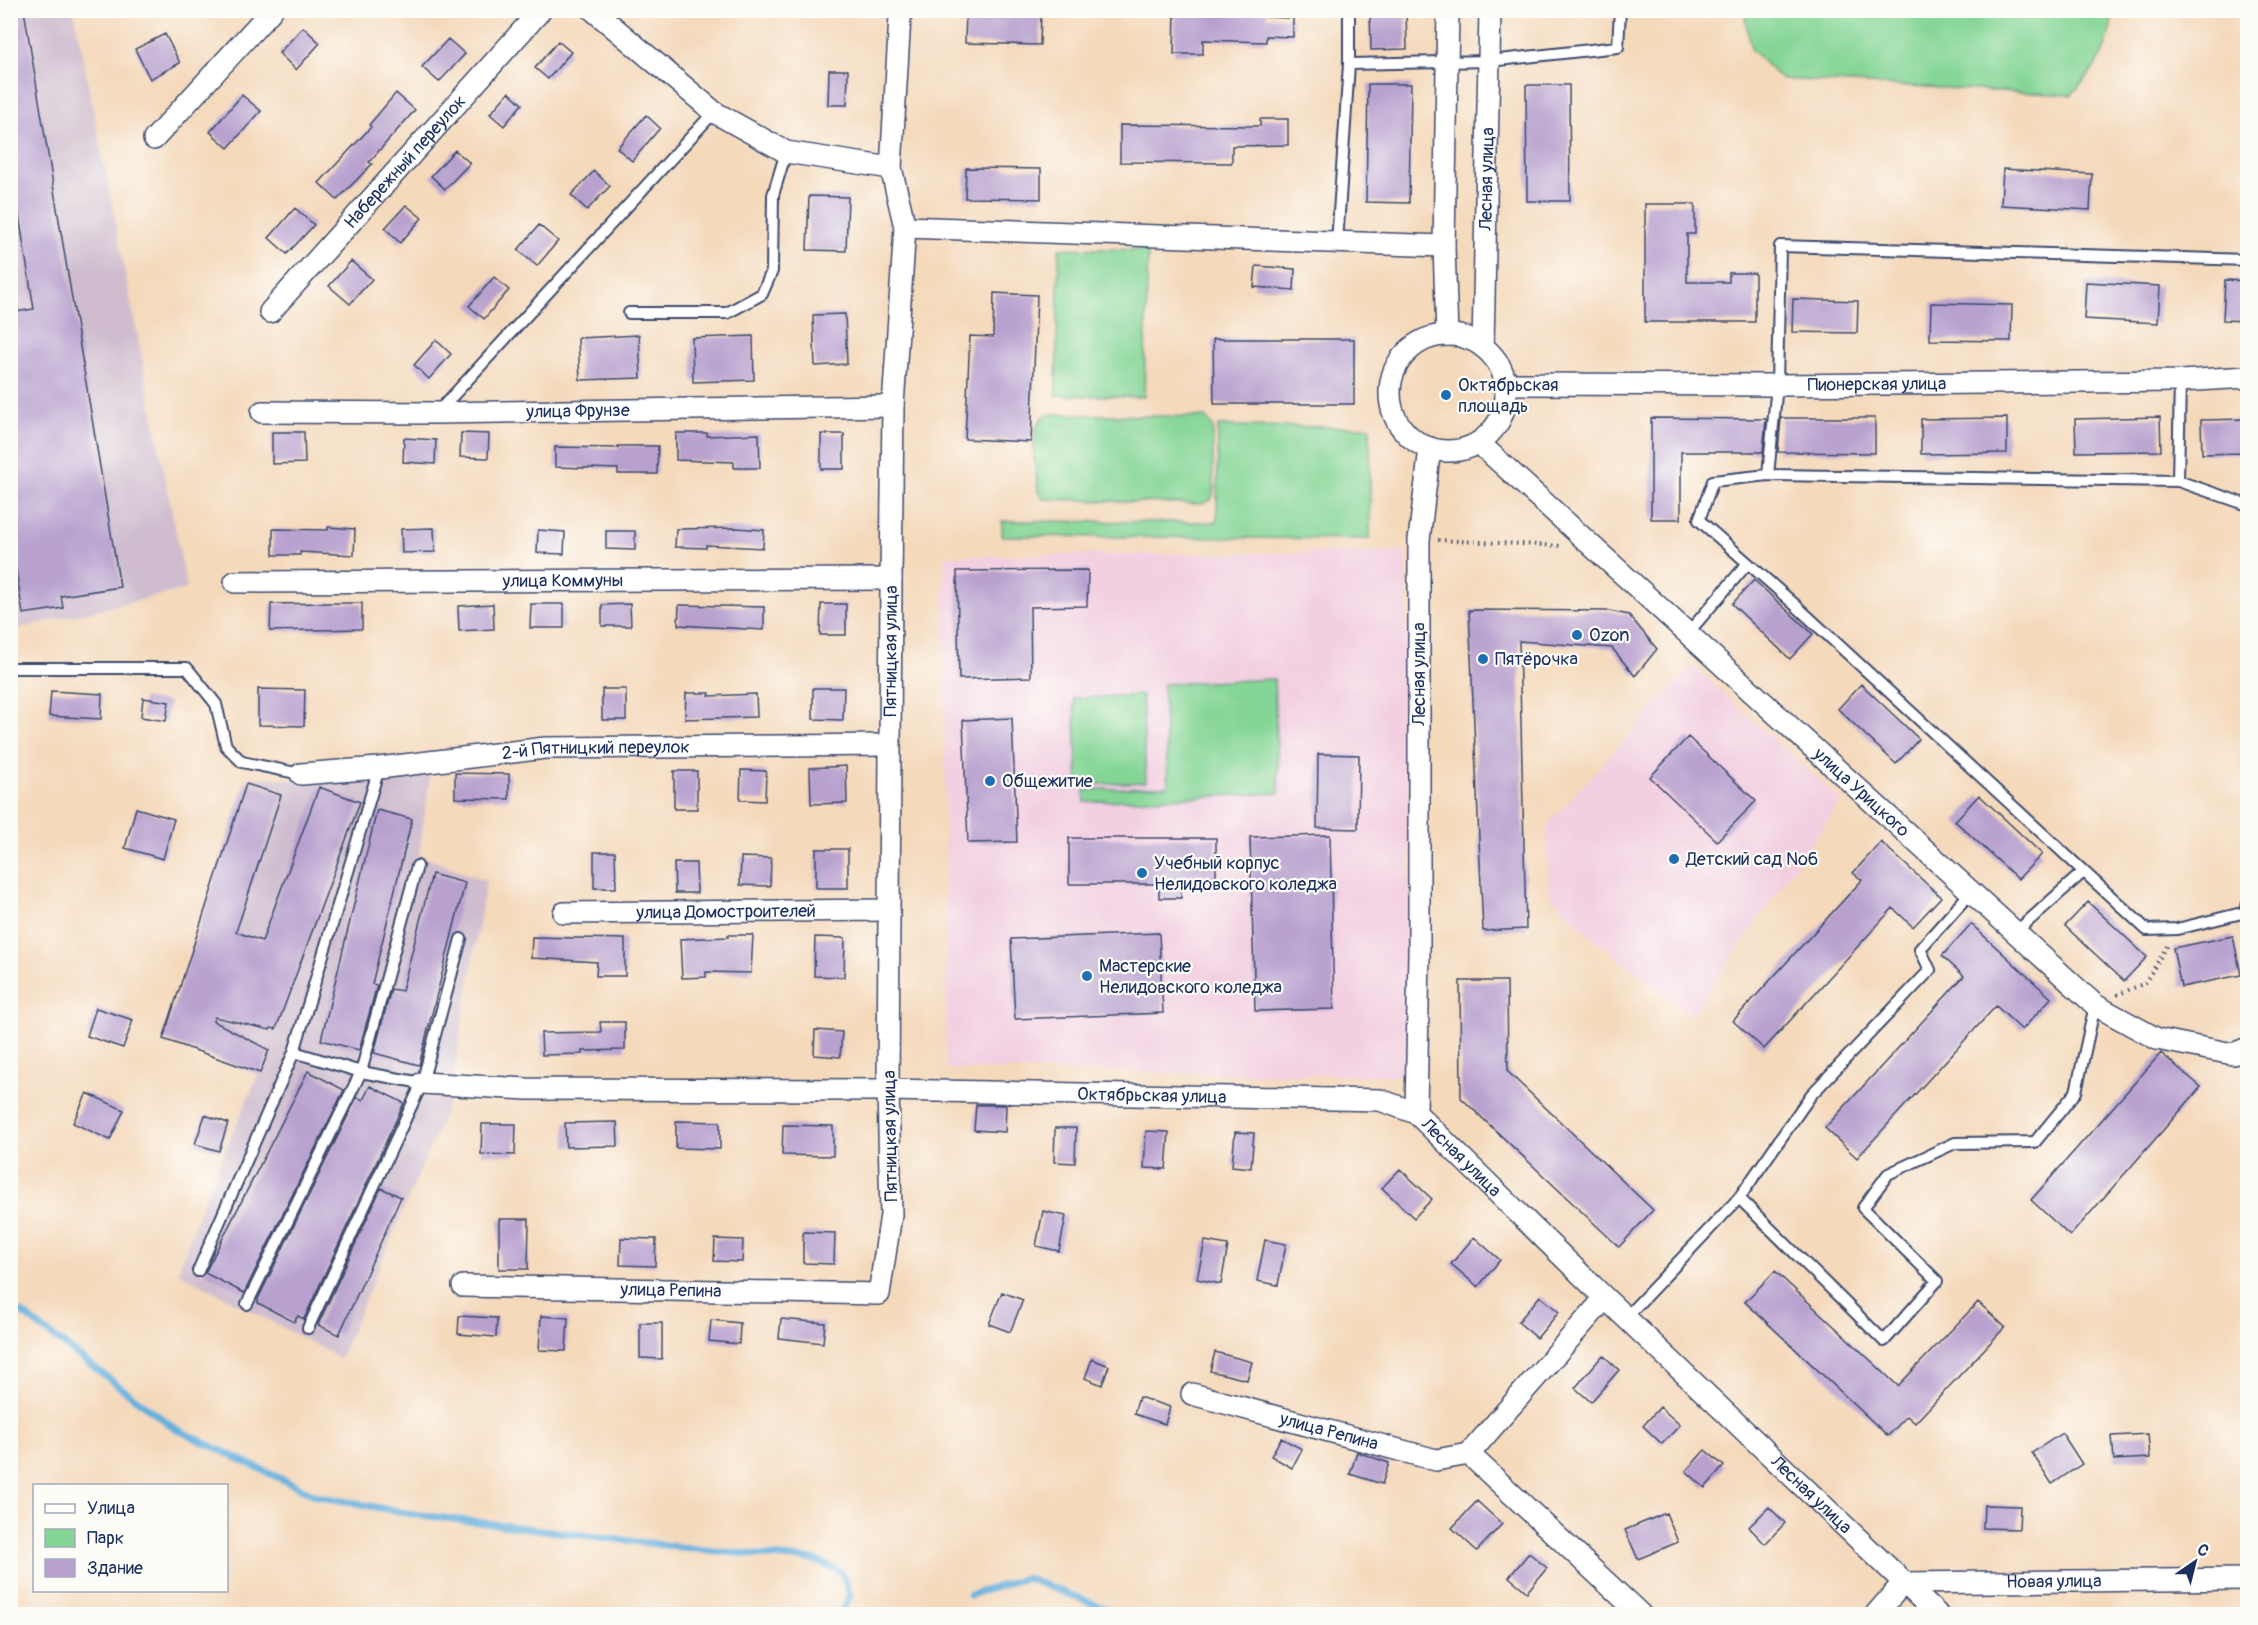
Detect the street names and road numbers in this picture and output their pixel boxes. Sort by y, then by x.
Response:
street label: Набережный переулок [339,90,471,234]
street label: Лесная улица [1474,127,1500,232]
street label: Пионерская улица [1807,372,1947,397]
street label: улица Фрунзе [525,399,630,424]
street label: улица Коммуны [502,569,623,593]
street label: Пятницкая улица [879,585,903,717]
street label: Лесная улица [1408,622,1431,727]
street label: 2-й Пятницкий переулок [500,736,690,765]
street label: улица Урицкого [1808,742,1914,842]
street label: улица Домостроителей [635,900,816,924]
street label: Пятницкая улица [878,1070,903,1202]
street label: Октябрьская улица [1077,1083,1227,1109]
street label: Лесная улица [1415,1113,1506,1202]
street label: улица Репина [619,1278,722,1303]
street label: улица Репина [1276,1407,1381,1456]
street label: Лесная улица [1765,1450,1856,1539]
street label: Новая улица [2006,1570,2102,1594]

